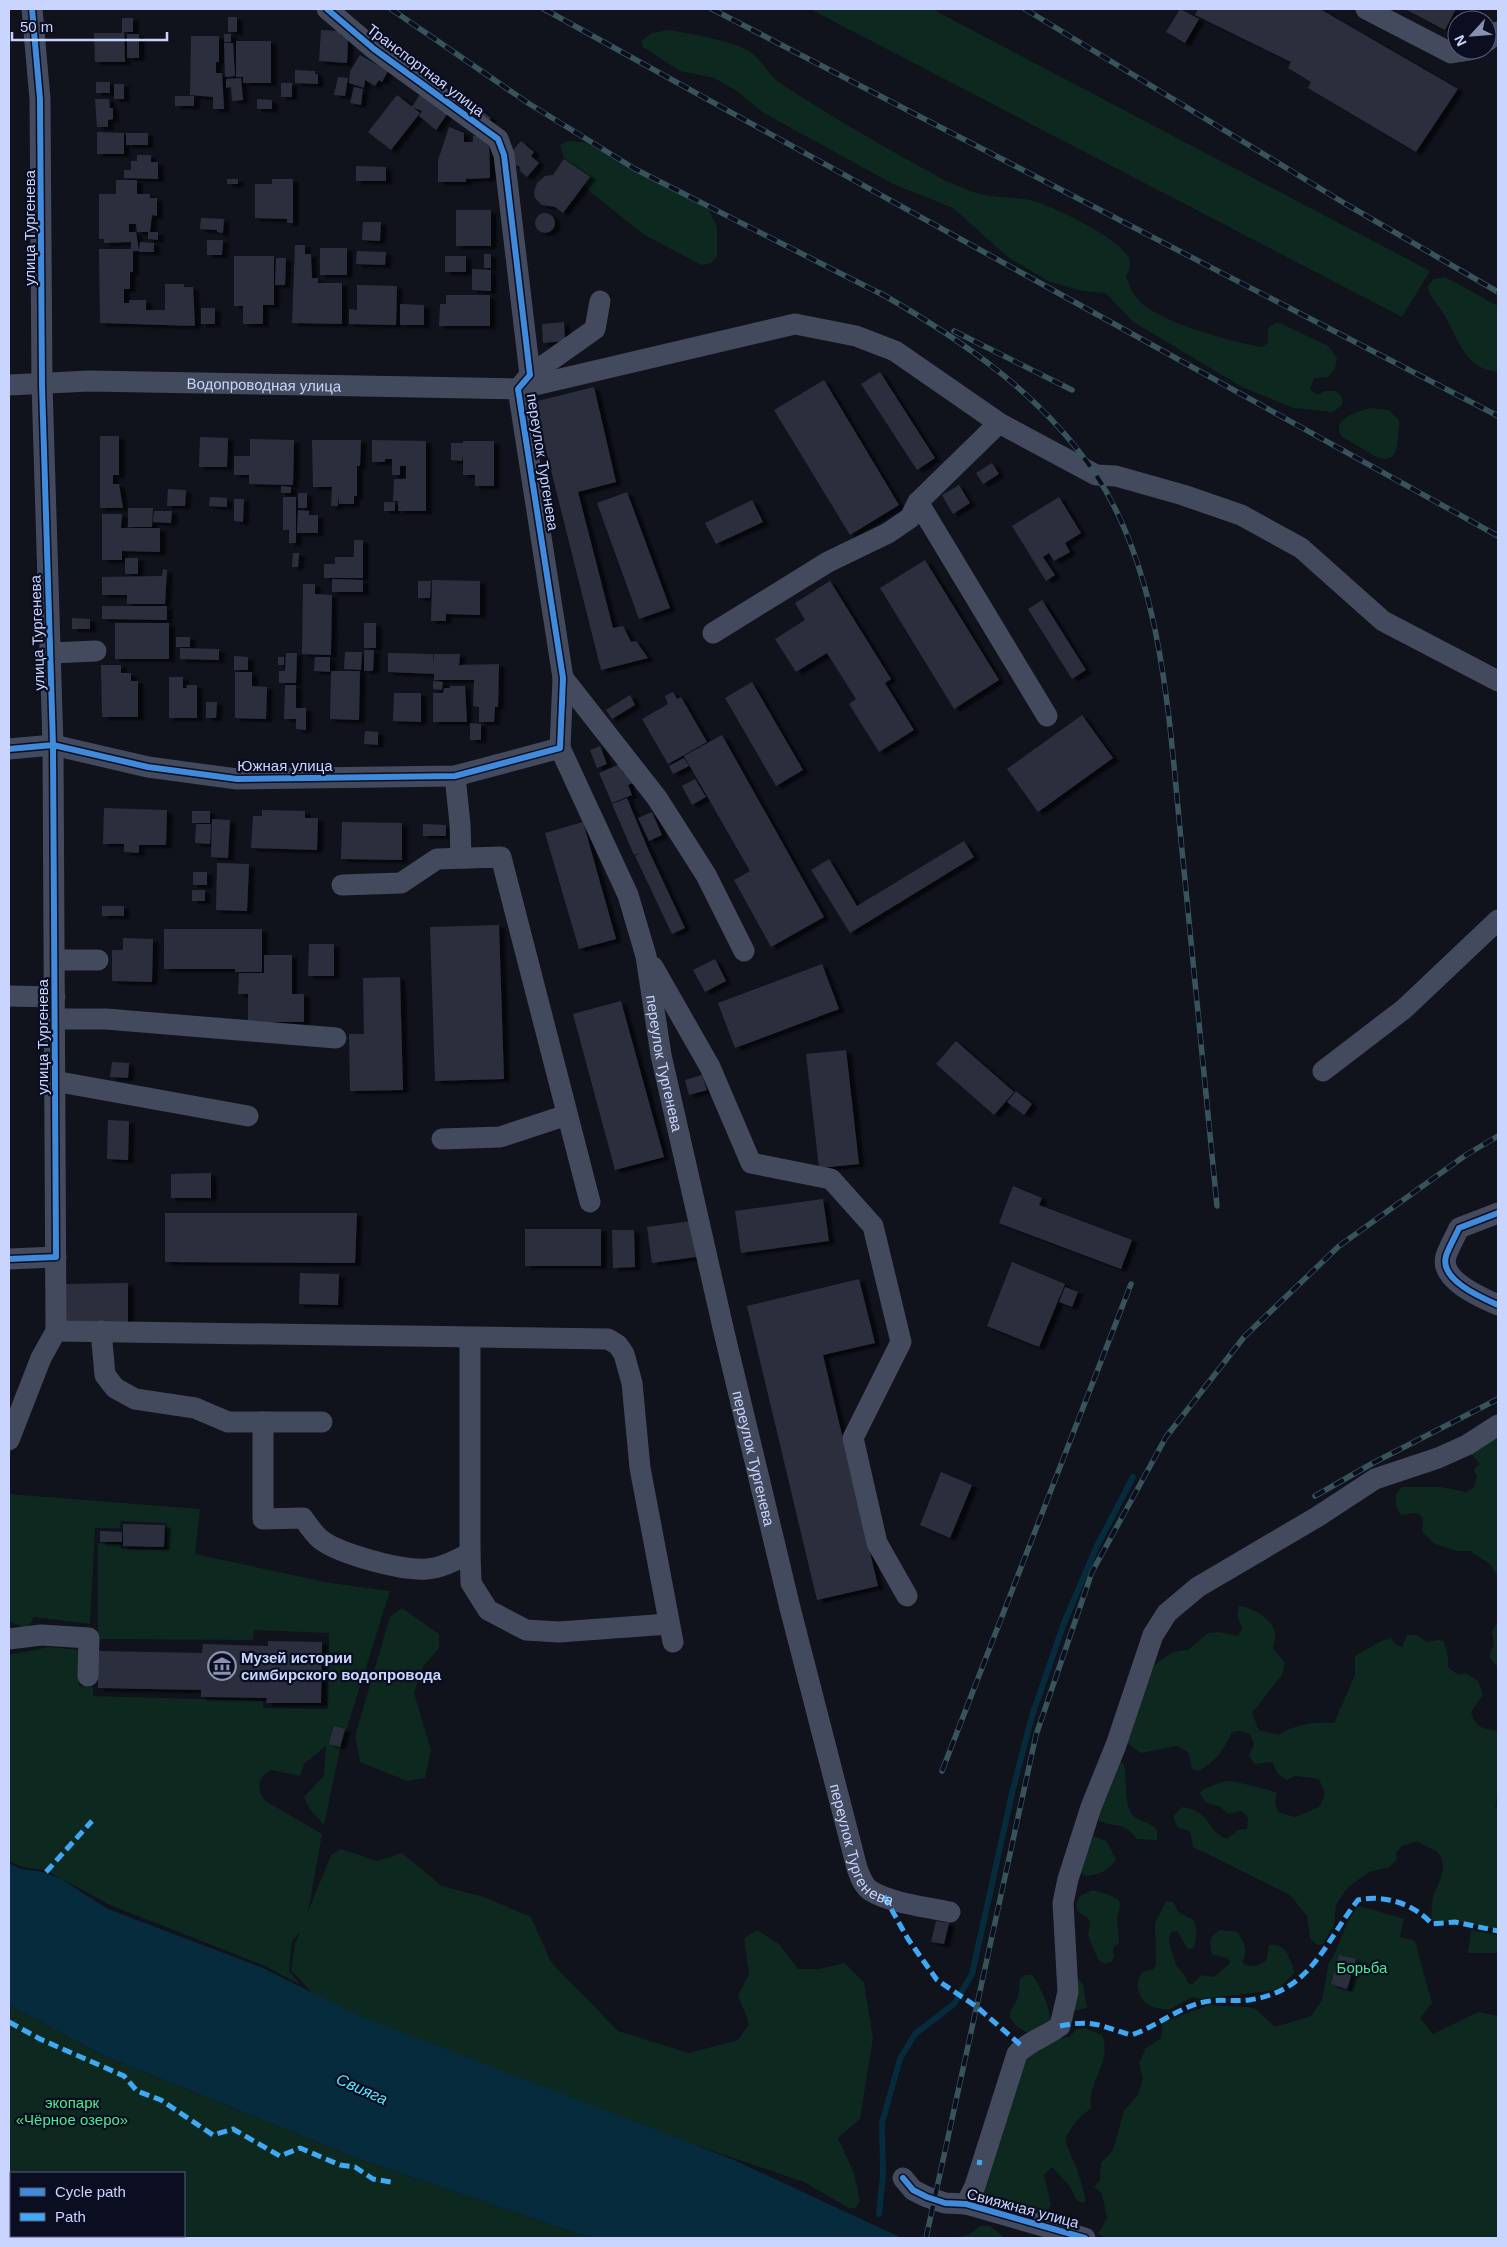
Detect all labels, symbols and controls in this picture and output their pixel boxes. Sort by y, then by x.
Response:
scale bar [12,10,168,42]
north arrow [1447,10,1497,60]
text: 50 m [20,18,53,35]
street label: Транспортная улица [364,20,488,120]
text: N [1451,33,1470,49]
street label: улица Тургенева [21,170,38,286]
street label: Водопроводная улица [186,374,342,394]
street label: переулок Тургенева [524,392,562,532]
street label: улица Тургенева [26,574,48,691]
street label: Южная улица [237,757,333,774]
street label: улица Тургенева [34,979,51,1095]
street label: переулок Тургенева [644,994,687,1134]
street label: переулок Тургенева [730,1389,779,1528]
place label: Музей истории симбирского водопровода [241,1649,442,1683]
museum icon: Музей истории симбирского водопровода [207,1651,237,1681]
street label: переулок Тургенева [827,1782,896,1909]
park label: Борьба [1337,1959,1388,1976]
water label: Свияга [334,2070,390,2108]
park label: экопарк «Чёрное озеро» [16,2094,128,2128]
legend [10,2172,185,2237]
text: Cycle path [55,2183,126,2200]
street label: Свияжная улица [965,2185,1082,2231]
text: Path [55,2208,86,2225]

